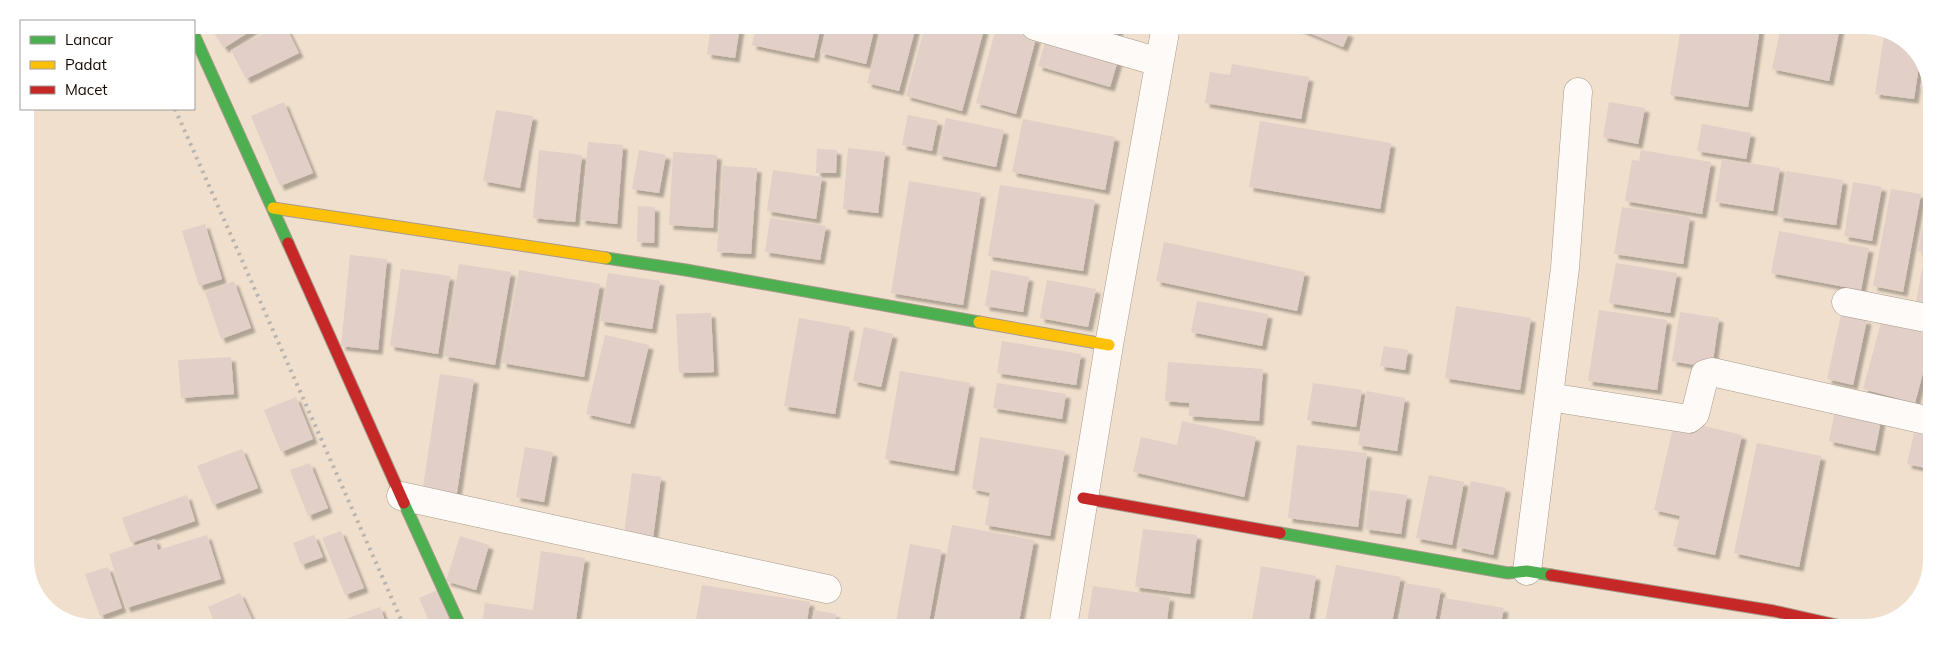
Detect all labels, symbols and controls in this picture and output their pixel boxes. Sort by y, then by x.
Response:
legend [20,20,195,110]
text: Lancar [65,30,113,49]
text: Padat [65,55,107,74]
text: Macet [65,80,108,99]

